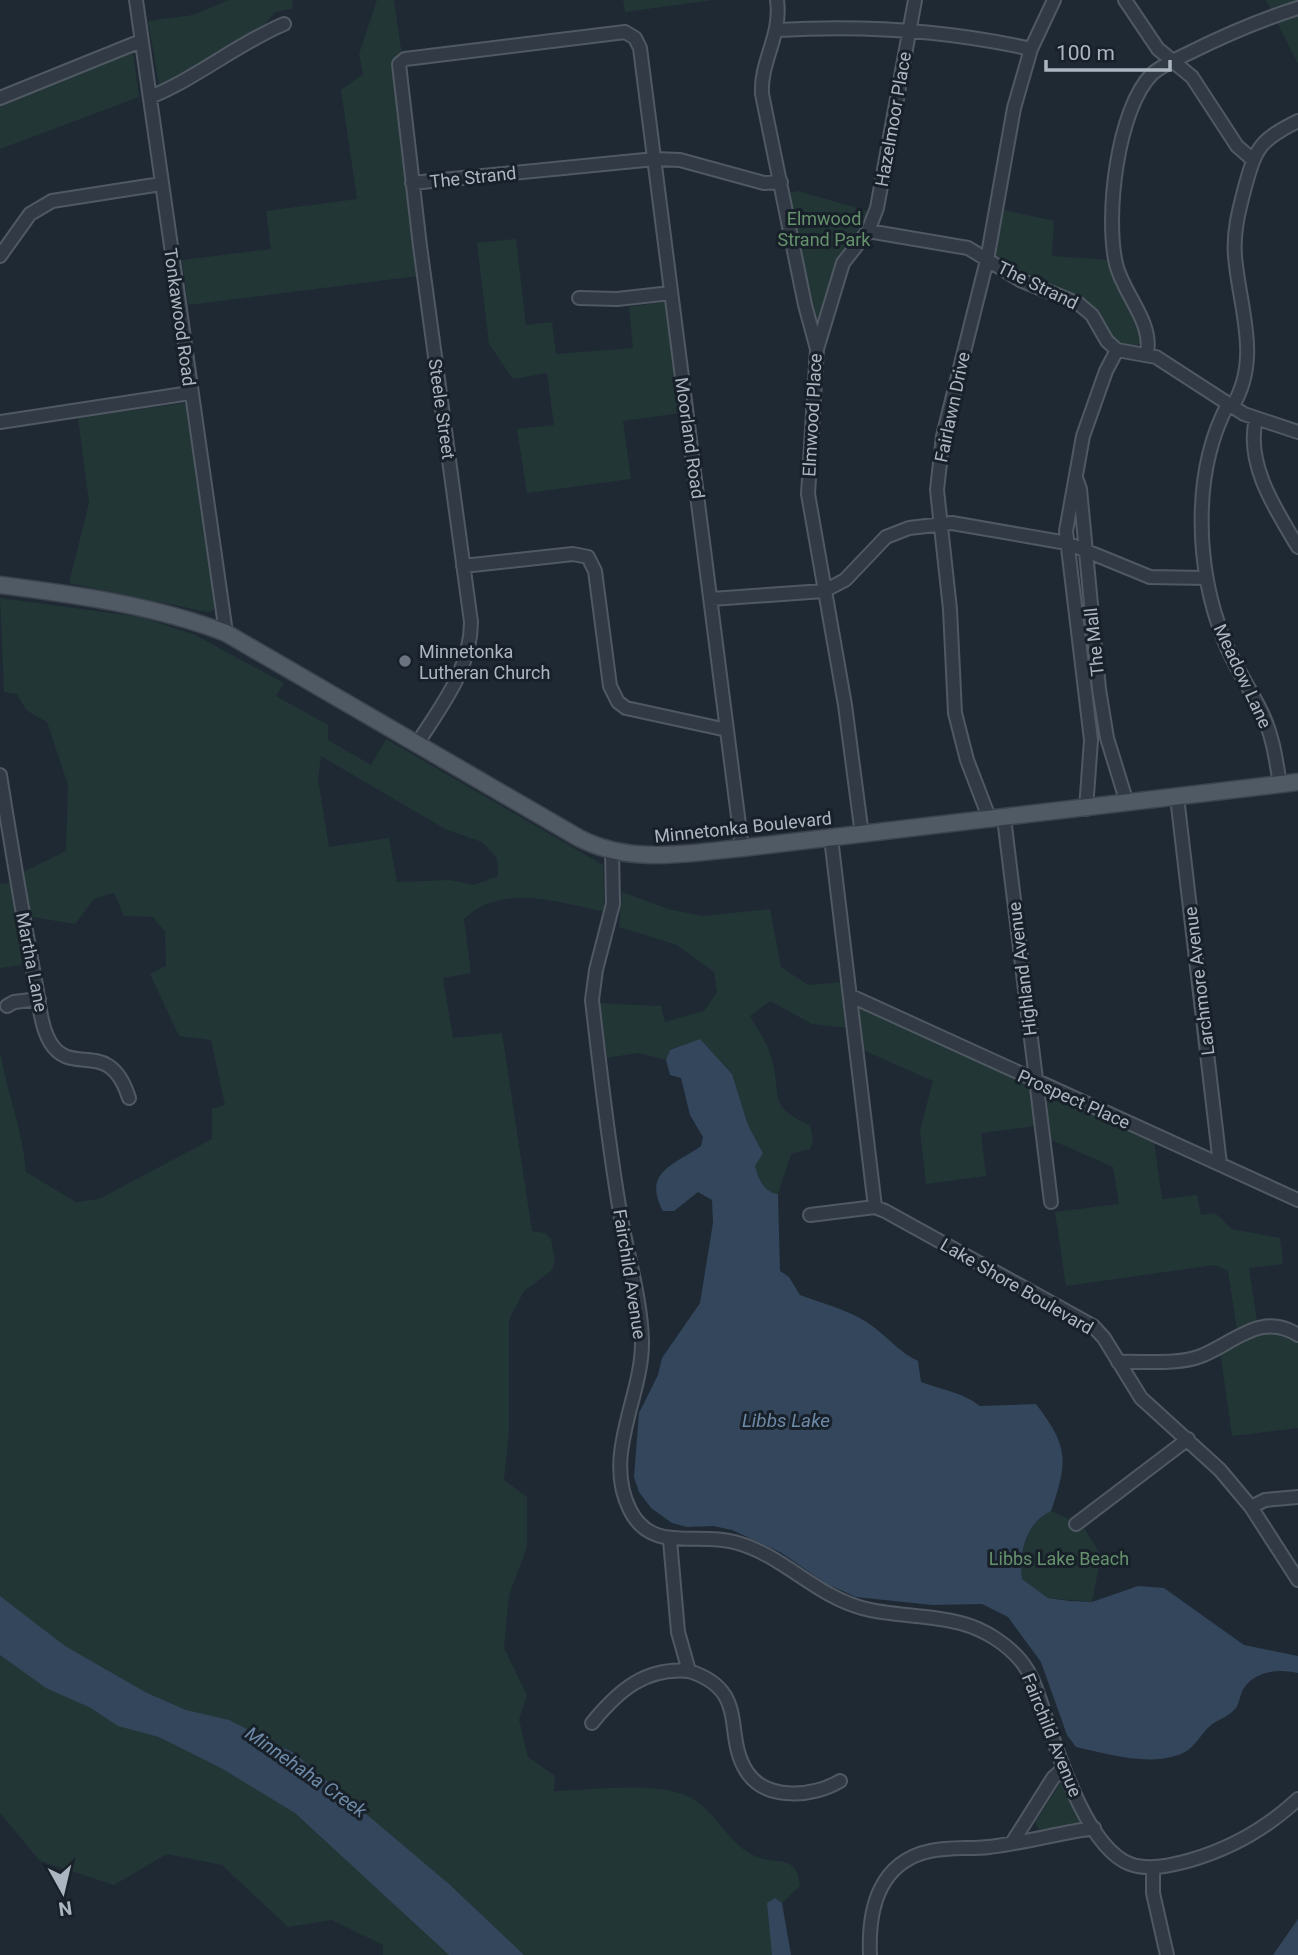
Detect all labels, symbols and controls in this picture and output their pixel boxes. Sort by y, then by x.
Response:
scale bar [1046,28,1170,72]
text: 100 m [1056,41,1115,65]
street label: Hazelmoor Place [871,50,915,188]
street label: The Strand [429,162,517,192]
park label: Elmwood Strand Park [778,208,871,250]
street label: Tonkawood Road [160,247,200,387]
street label: The Strand [994,257,1082,313]
street label: Fairlawn Drive [930,350,974,464]
street label: Elmwood Place [798,353,826,477]
street label: Steele Street [425,357,459,461]
street label: Moorland Road [671,376,709,500]
street label: The Mall [1080,607,1108,677]
street label: Meadow Lane [1210,621,1276,731]
place label: Minnetonka Lutheran Church [419,641,550,683]
marker: Minnetonka Lutheran Church [397,653,413,669]
street label: Minnetonka Boulevard [653,807,833,847]
street label: Highland Avenue [1003,901,1041,1037]
street label: Larchmore Avenue [1179,905,1219,1057]
street label: Martha Lane [12,910,52,1014]
street label: Prospect Place [1015,1065,1133,1133]
street label: Fairchild Avenue [609,1208,651,1340]
street label: Lake Shore Boulevard [937,1234,1097,1338]
water label: Libbs Lake [742,1409,830,1432]
park label: Libbs Lake Beach [989,1548,1129,1569]
street label: Fairchild Avenue [1018,1670,1086,1800]
water label: Minnehaha Creek [241,1722,372,1823]
north arrow [28,1857,98,1927]
text: N [57,1896,74,1921]

